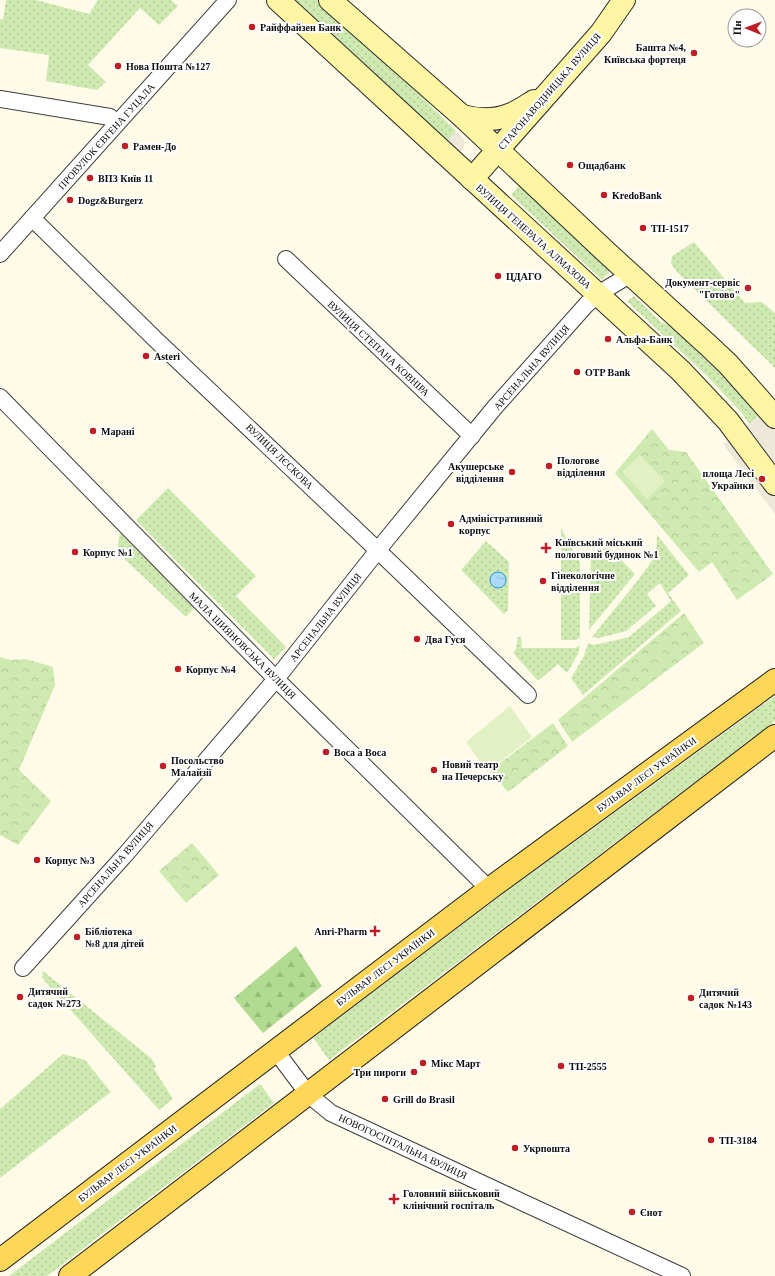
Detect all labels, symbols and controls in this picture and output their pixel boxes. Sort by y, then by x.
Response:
north arrow [727,8,767,48]
text: Пн [731,20,743,35]
marker: Райффайзен Банк [247,22,257,32]
place label: Райффайзен Банк [260,22,342,33]
street label: СТАРОНАВОДНИЦЬКА ВУЛИЦЯ [496,31,603,152]
place label: Башта №4, Київська фортеця [604,42,687,65]
marker: Башта №4, Київська фортеця [689,48,699,58]
marker: Нова Пошта №127 [113,61,123,71]
place label: Нова Пошта №127 [126,61,210,72]
street label: ПРОВУЛОК ЄВГЕНА ГУЦАЛА [56,81,157,191]
marker: Рамен-До [120,141,130,151]
place label: Рамен-До [133,141,176,152]
marker: Ощадбанк [565,160,575,170]
place label: Ощадбанк [578,160,626,171]
marker: ВПЗ Київ 11 [85,173,95,183]
place label: ВПЗ Київ 11 [98,173,153,184]
street label: ВУЛИЦЯ ГЕНЕРАЛА АЛМАЗОВА [474,182,594,291]
marker: KredoBank [599,190,609,200]
place label: KredoBank [612,190,662,201]
marker: Dogz&Burgerz [65,195,75,205]
place label: Dogz&Burgerz [78,195,144,206]
marker: ТП-1517 [638,223,648,233]
place label: ТП-1517 [651,223,689,234]
marker: ЦДАГО [493,271,503,281]
place label: ЦДАГО [506,271,542,282]
place label: Документ-сервіс "Готово" [665,277,741,300]
marker: Документ-сервіс "Готово" [743,283,753,293]
street label: ВУЛИЦЯ СТЕПАНА КОВНІРА [326,298,432,399]
street label: АРСЕНАЛЬНА ВУЛИЦЯ [491,322,572,412]
marker: Альфа-Банк [603,334,613,344]
place label: Альфа-Банк [616,334,673,345]
marker: Asteri [141,351,151,361]
place label: Asteri [154,351,180,362]
marker: OTP Bank [572,367,582,377]
place label: OTP Bank [585,367,631,378]
street label: ВУЛИЦЯ ЛЄСКОВА [244,421,316,492]
marker: Марані [88,426,98,436]
place label: Марані [101,426,135,437]
place label: Пологове відділення [557,455,606,478]
place label: Акушерське відділення [448,461,505,484]
marker: Пологове відділення [544,461,554,471]
marker: Акушерське відділення [507,467,517,477]
place label: площа Лесі Українки [703,468,754,491]
marker: площа Лесі Українки [757,474,767,484]
place label: Адміністративний корпус [459,513,543,536]
marker: Адміністративний корпус [446,519,456,529]
place label: Київський міський пологовий будинок №1 [555,537,659,560]
marker: Київський міський пологовий будинок №1 [540,542,552,554]
marker: Корпус №1 [70,547,80,557]
place label: Корпус №1 [83,547,133,558]
place label: Гінекологічне відділення [551,570,615,593]
street label: АРСЕНАЛЬНА ВУЛИЦЯ [287,571,364,664]
marker: Гінекологічне відділення [538,576,548,586]
street label: МАЛА ШИЯНОВСЬКА ВУЛИЦЯ [187,590,298,701]
marker: Два Гуся [412,634,422,644]
place label: Два Гуся [425,634,466,645]
marker: Корпус №4 [173,664,183,674]
place label: Корпус №4 [186,664,236,675]
street label: БУЛЬВАР ЛЕСІ УКРАЇНКИ [594,735,698,814]
marker: Boca a Boca [321,747,331,757]
place label: Boca a Boca [334,747,386,758]
place label: Посольство Малайзії [171,755,224,778]
place label: Новий театр на Печерську [442,759,503,782]
marker: Посольство Малайзії [158,761,168,771]
marker: Новий театр на Печерську [429,765,439,775]
street label: АРСЕНАЛЬНА ВУЛИЦЯ [75,819,156,909]
marker: Корпус №3 [32,855,42,865]
place label: Корпус №3 [45,855,95,866]
place label: Бібліотека №8 для дітей [85,926,144,949]
place label: Anri-Pharm [314,926,368,937]
marker: Anri-Pharm [370,926,380,936]
street label: БУЛЬВАР ЛЕСІ УКРАЇНКИ [334,927,437,1008]
marker: Бібліотека №8 для дітей [72,932,82,942]
place label: Дитячий садок №273 [28,986,81,1009]
place label: Дитячий садок №143 [699,987,752,1010]
marker: Дитячий садок №273 [15,992,25,1002]
marker: Дитячий садок №143 [686,993,696,1003]
marker: Мікс Март [418,1058,428,1068]
place label: Мікс Март [431,1058,481,1069]
marker: ТП-2555 [556,1061,566,1071]
place label: ТП-2555 [569,1061,607,1072]
place label: Три пироги [354,1067,406,1078]
marker: Три пироги [409,1067,419,1077]
marker: Grill do Brasil [380,1094,390,1104]
place label: Grill do Brasil [393,1094,455,1105]
street label: НОВОГОСПІТАЛЬНА ВУЛИЦЯ [337,1112,469,1181]
street label: БУЛЬВАР ЛЕСІ УКРАЇНКИ [76,1123,179,1204]
marker: ТП-3184 [706,1135,716,1145]
place label: ТП-3184 [719,1135,757,1146]
marker: Укрпошта [510,1143,520,1153]
place label: Укрпошта [523,1143,570,1154]
place label: Головний військовий клінічний госпіталь [403,1188,500,1211]
marker: Головний військовий клінічний госпіталь [388,1193,400,1205]
marker: Єнот [627,1207,637,1217]
place label: Єнот [640,1207,662,1218]

